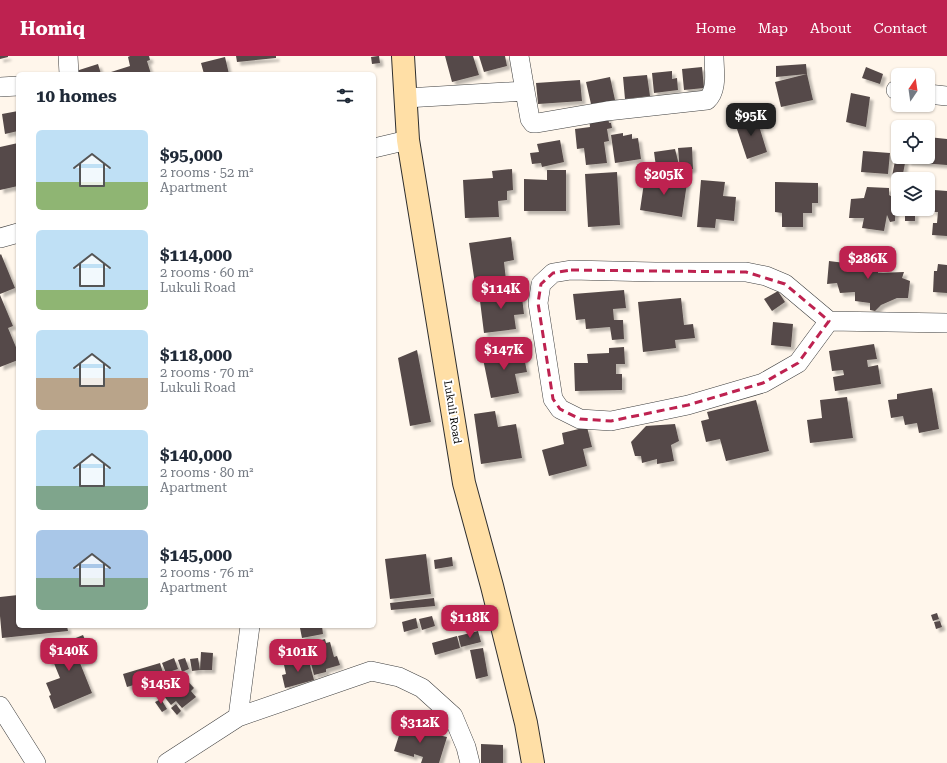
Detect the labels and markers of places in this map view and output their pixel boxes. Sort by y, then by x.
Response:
pin: $95K [727,103,775,137]
pin: $205K [636,162,692,196]
pin: $286K [840,246,896,280]
pin: $114K [473,276,529,310]
pin: $147K [476,337,532,371]
pin: $118K [442,605,498,639]
pin: $140K [41,638,97,672]
pin: $101K [270,639,326,673]
pin: $145K [133,671,189,705]
pin: $312K [392,710,448,744]

